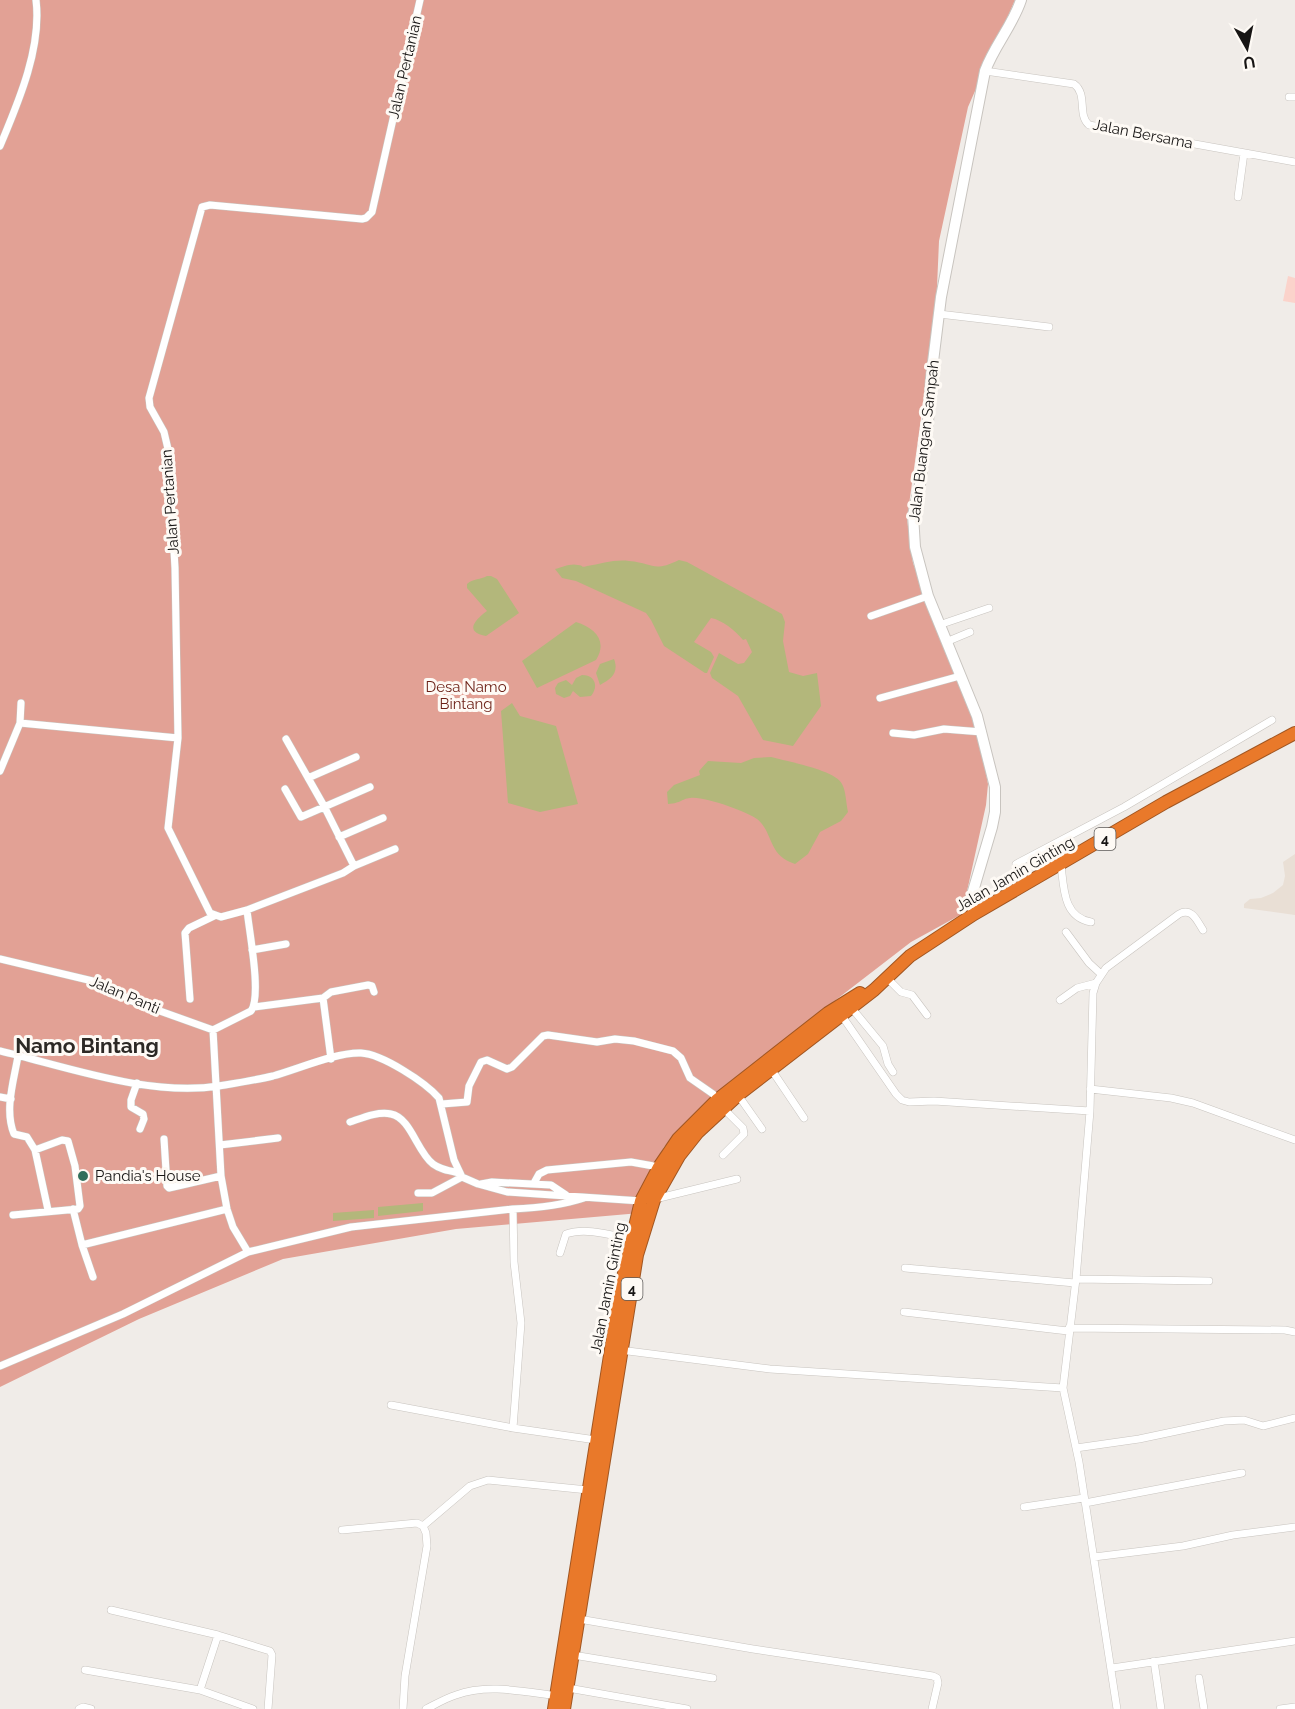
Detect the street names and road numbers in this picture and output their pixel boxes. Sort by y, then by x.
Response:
street label: Jalan Pertanian [384,14,426,120]
street label: Jalan Bersama [1091,115,1195,153]
street label: Jalan Buangan Sampah [905,359,943,523]
street label: Jalan Pertanian [157,449,183,555]
road number: 4 [1094,828,1116,850]
street label: Jalan Jamin Ginting [953,833,1077,915]
street label: Jalan Panti [87,972,163,1018]
street label: Jalan Jamin Ginting [586,1221,630,1355]
road number: 4 [622,1278,642,1300]

